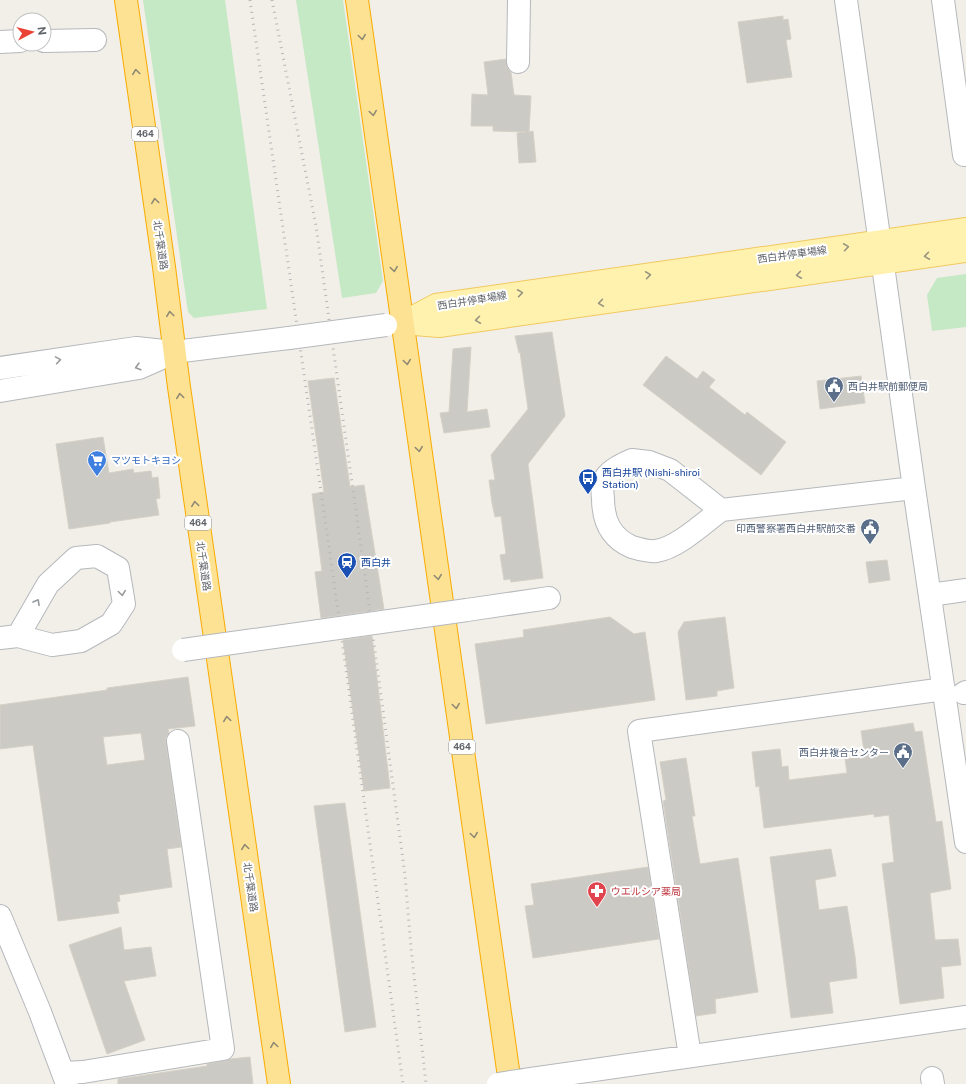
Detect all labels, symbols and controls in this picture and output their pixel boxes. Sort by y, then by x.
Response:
north arrow [12,12,52,52]
text: N [35,26,48,36]
one-way arrow [357,34,366,40]
one-way arrow [132,69,141,75]
one-way arrow [368,110,377,116]
road number: 464 [132,127,158,141]
one-way arrow [151,198,160,204]
street label: 北千葉道路 [152,219,170,271]
street label: 西白井停車場線 [757,243,827,265]
one-way arrow [843,243,849,252]
one-way arrow [924,252,930,261]
one-way arrow [389,266,398,272]
one-way arrow [796,270,802,279]
one-way arrow [645,271,651,280]
street label: 西白井停車場線 [436,289,508,311]
one-way arrow [516,289,523,298]
one-way arrow [598,298,604,307]
one-way arrow [166,311,175,317]
one-way arrow [475,315,481,324]
one-way arrow [55,356,61,365]
one-way arrow [402,359,411,365]
one-way arrow [135,362,142,371]
public building icon: 西白井駅前郵便局 [823,375,845,403]
place label: 西白井駅前郵便局 [848,380,928,392]
one-way arrow [176,393,185,399]
one-way arrow [415,446,424,452]
supermarket icon: マツモトキヨシ [86,449,108,477]
place label: マツモトキヨシ [111,454,181,466]
place label: 西白井駅 (Nishi-shiroi Station) [602,466,700,490]
bus stop icon: 西白井駅 (Nishi-shiroi Station) [577,467,599,495]
one-way arrow [191,501,200,507]
road number: 464 [185,516,211,530]
public building icon: 印西警察署西白井駅前交番 [859,517,881,545]
place label: 印西警察署西白井駅前交番 [736,522,856,534]
street label: 北千葉道路 [195,540,213,592]
station icon: 西白井 [336,551,358,579]
place label: 西白井 [361,556,391,568]
one-way arrow [433,574,442,580]
one-way arrow [117,589,126,596]
one-way arrow [33,599,40,607]
one-way arrow [451,703,460,709]
one-way arrow [223,716,232,722]
road number: 464 [449,740,475,754]
public building icon: 西白井複合センター [892,741,914,769]
place label: 西白井複合センター [799,746,889,758]
one-way arrow [469,832,478,838]
one-way arrow [241,844,250,850]
street label: 北千葉道路 [242,861,260,913]
pharmacy icon: ウエルシア薬局 [586,880,608,908]
place label: ウエルシア薬局 [611,885,681,897]
one-way arrow [270,1042,279,1048]

